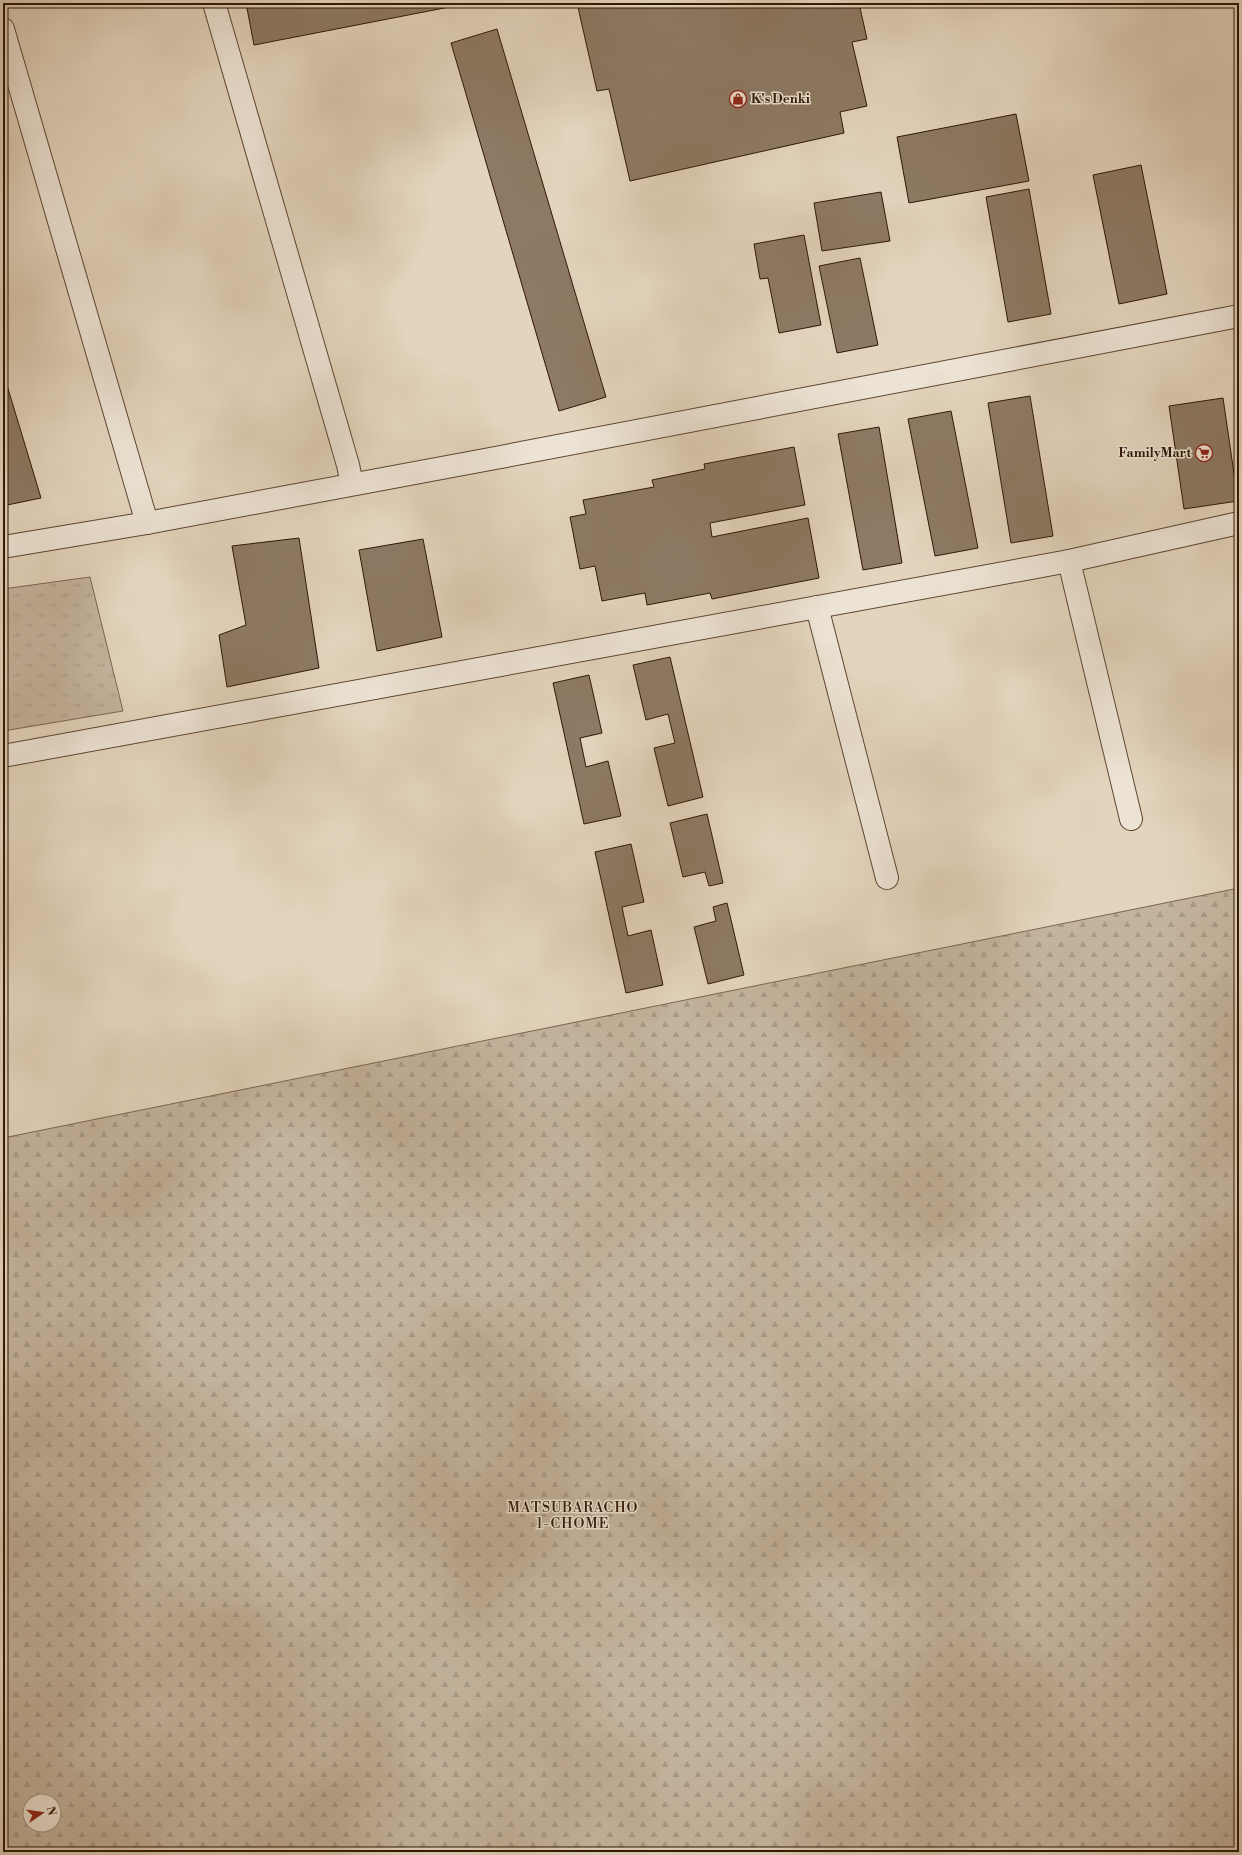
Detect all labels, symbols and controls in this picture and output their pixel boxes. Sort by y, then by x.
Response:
shop icon: K's Denki [728,89,748,109]
place label: K's Denki [751,91,810,107]
supermarket icon: FamilyMart [1194,443,1214,463]
place label: FamilyMart [1119,445,1191,461]
district label: MATSUBARACHO 1-CHOME [507,1499,639,1533]
north arrow [22,1793,62,1833]
text: N [43,1805,59,1817]

